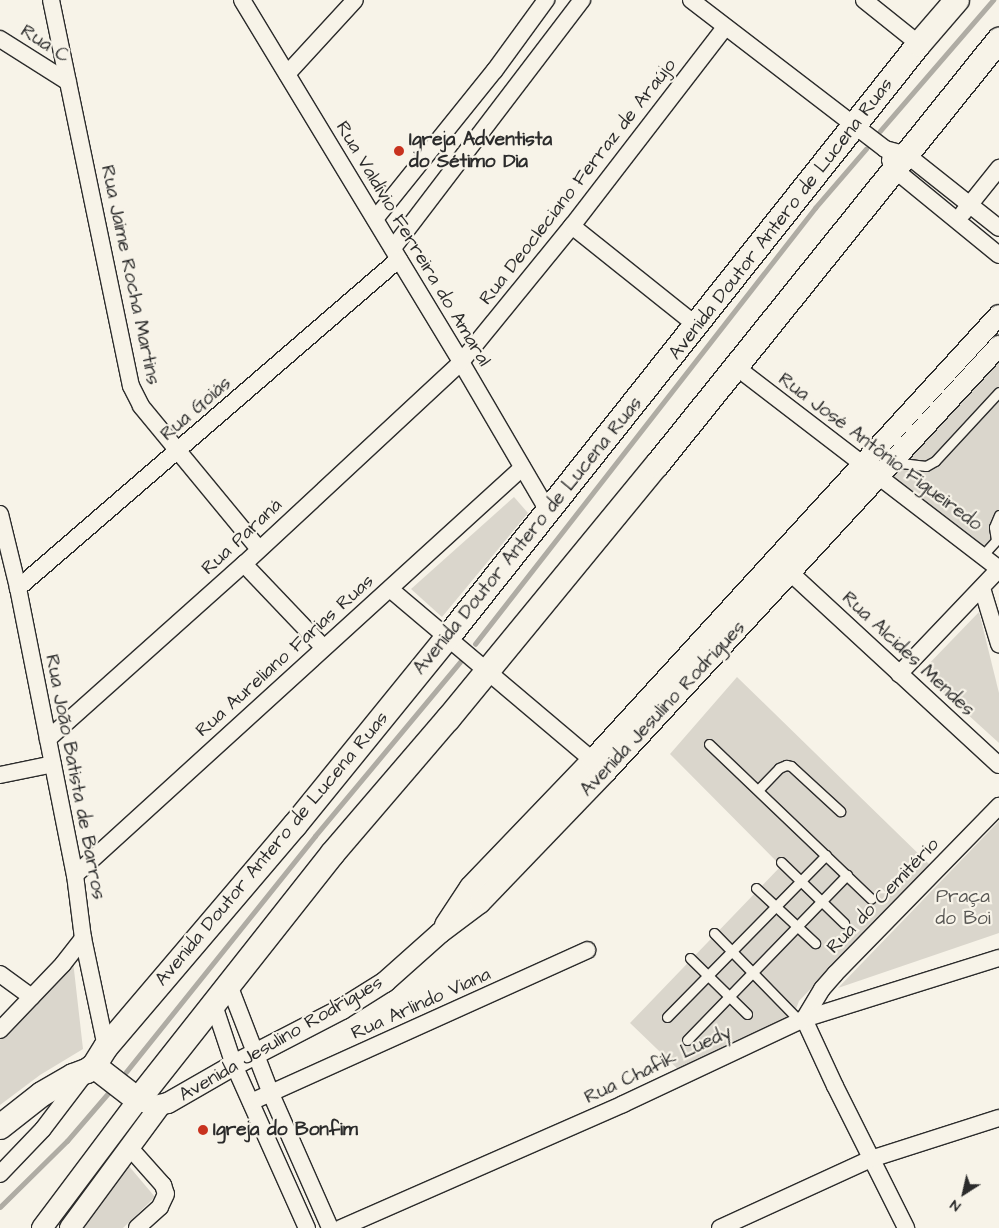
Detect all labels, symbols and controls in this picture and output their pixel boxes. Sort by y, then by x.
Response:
street label: Rua C [16,20,74,68]
street label: Rua Deocleciano Ferraz de Araújo [475,54,681,310]
street label: Avenida Doutor Antero de Lucena Ruas [664,74,898,364]
street label: Rua Valdívio Ferreira do Amaral [331,117,495,371]
place label: Igreja Adventista do Sétimo Dia [409,129,552,173]
marker: Igreja Adventista do Sétimo Dia [393,145,405,157]
street label: Rua Jaime Rocha Martins [96,163,164,387]
street label: Rua José Antônio Figueiredo [774,368,986,536]
street label: Rua Goiás [156,372,236,446]
street label: Avenida Doutor Antero de Lucena Ruas [409,392,647,680]
street label: Rua Paraná [197,494,287,580]
street label: Rua Aureliano Farias Ruas [191,570,379,742]
street label: Rua Alcides Mendes [837,587,979,721]
street label: Avenida Jesulino Rodrigues [576,617,750,801]
street label: Rua João Batista de Barros [40,652,110,902]
street label: Avenida Doutor Antero de Lucena Ruas [150,707,394,991]
street label: Rua do Cemitério [822,833,944,959]
park label: Praça do Boi [935,886,991,930]
street label: Rua Arlindo Viana [348,963,494,1045]
street label: Avenida Jesulino Rodrigues [175,971,387,1107]
street label: Rua Chafik Luedy [581,1021,735,1109]
place label: Igreja do Bonfim [213,1119,358,1141]
marker: Igreja do Bonfim [197,1124,209,1136]
north arrow [939,1168,989,1218]
text: N [946,1195,965,1216]

